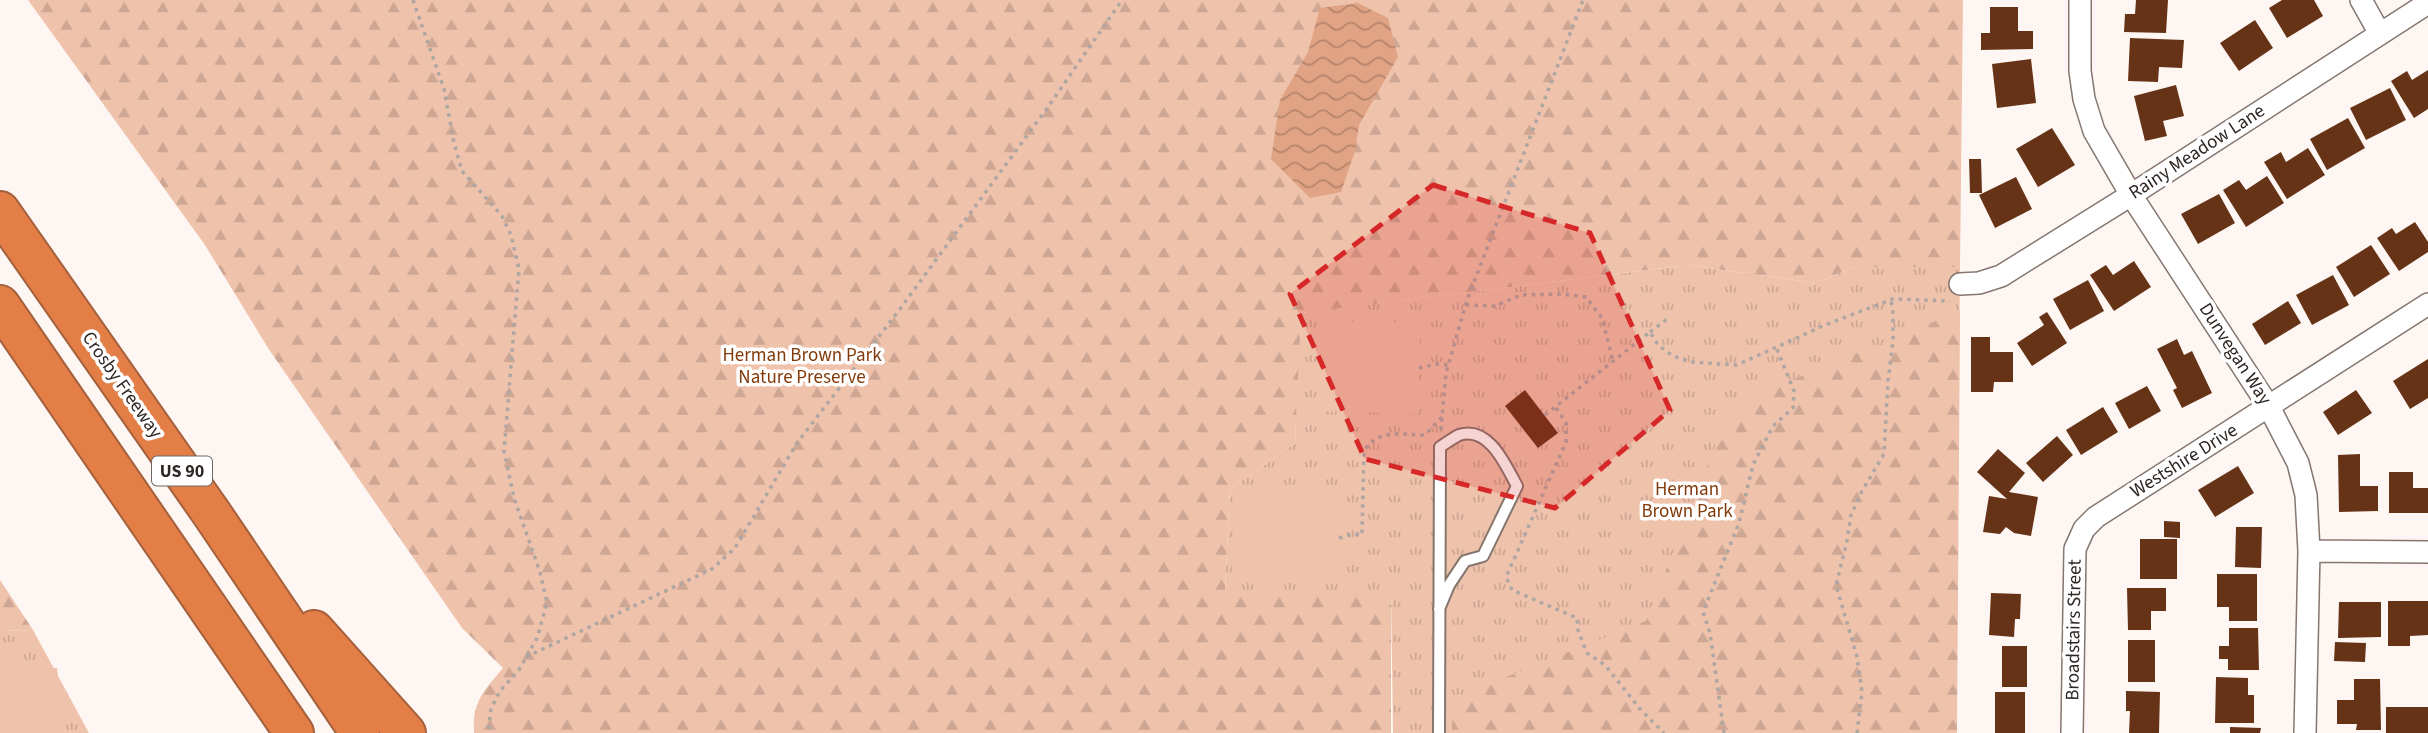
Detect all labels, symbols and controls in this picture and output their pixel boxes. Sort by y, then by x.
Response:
street label: Rainy Meadow Lane [2124,98,2270,206]
street label: Dunvegan Way [2192,298,2278,410]
street label: Crosby Freeway [75,326,169,444]
park label: Herman Brown Park Nature Preserve [722,342,882,391]
street label: Westshire Drive [2125,417,2243,505]
road number: US 90 [152,457,212,486]
park label: Herman Brown Park [1641,476,1733,525]
street label: Broadstairs Street [2059,558,2089,701]

